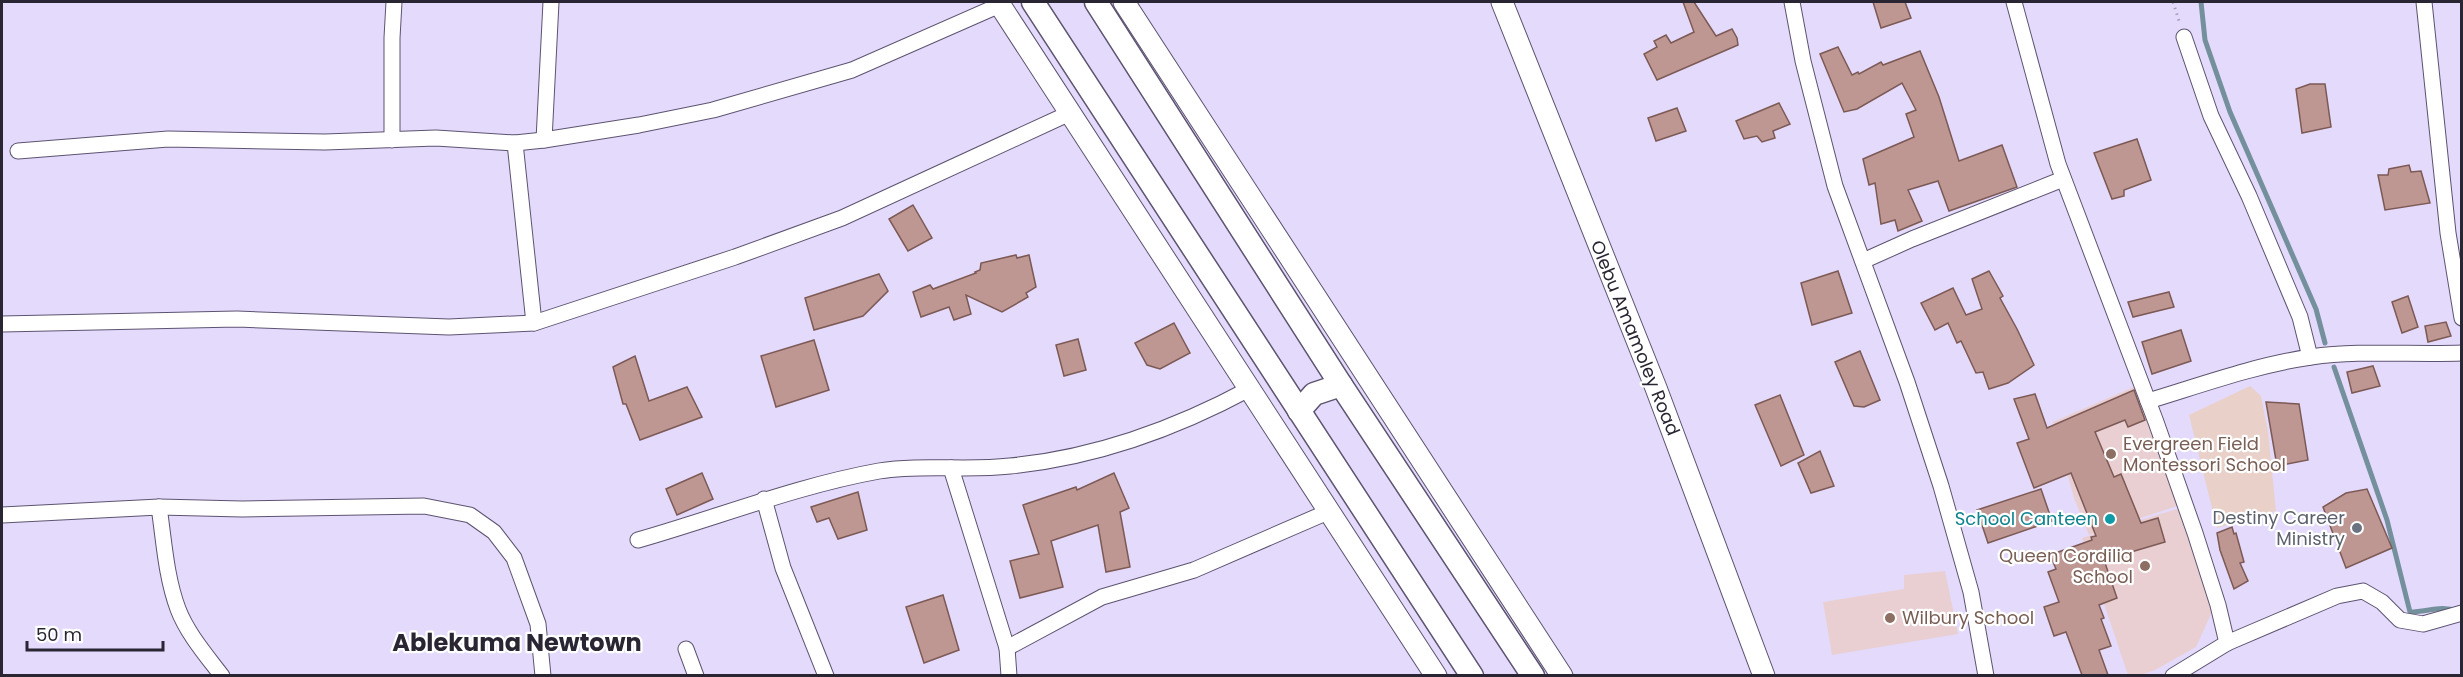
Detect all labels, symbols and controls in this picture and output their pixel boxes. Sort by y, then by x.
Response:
street label: Olebu Amamoley Road [1585,236,1686,439]
place label: Evergreen Field Montessori School [2123,431,2286,477]
marker: Evergreen Field Montessori School [2104,447,2118,461]
place label: Destiny Career Ministry [2212,505,2345,551]
place label: School Canteen [1955,506,2098,531]
marker: School Canteen [2103,512,2117,526]
marker: Destiny Career Ministry [2350,521,2364,535]
place label: Queen Cordilia School [1999,543,2133,589]
marker: Queen Cordilia School [2138,559,2152,573]
place label: Wilbury School [1902,605,2034,630]
marker: Wilbury School [1883,611,1897,625]
scale bar [27,614,164,652]
text: 50 m [36,622,82,647]
district label: Ablekuma Newtown [392,626,642,659]

